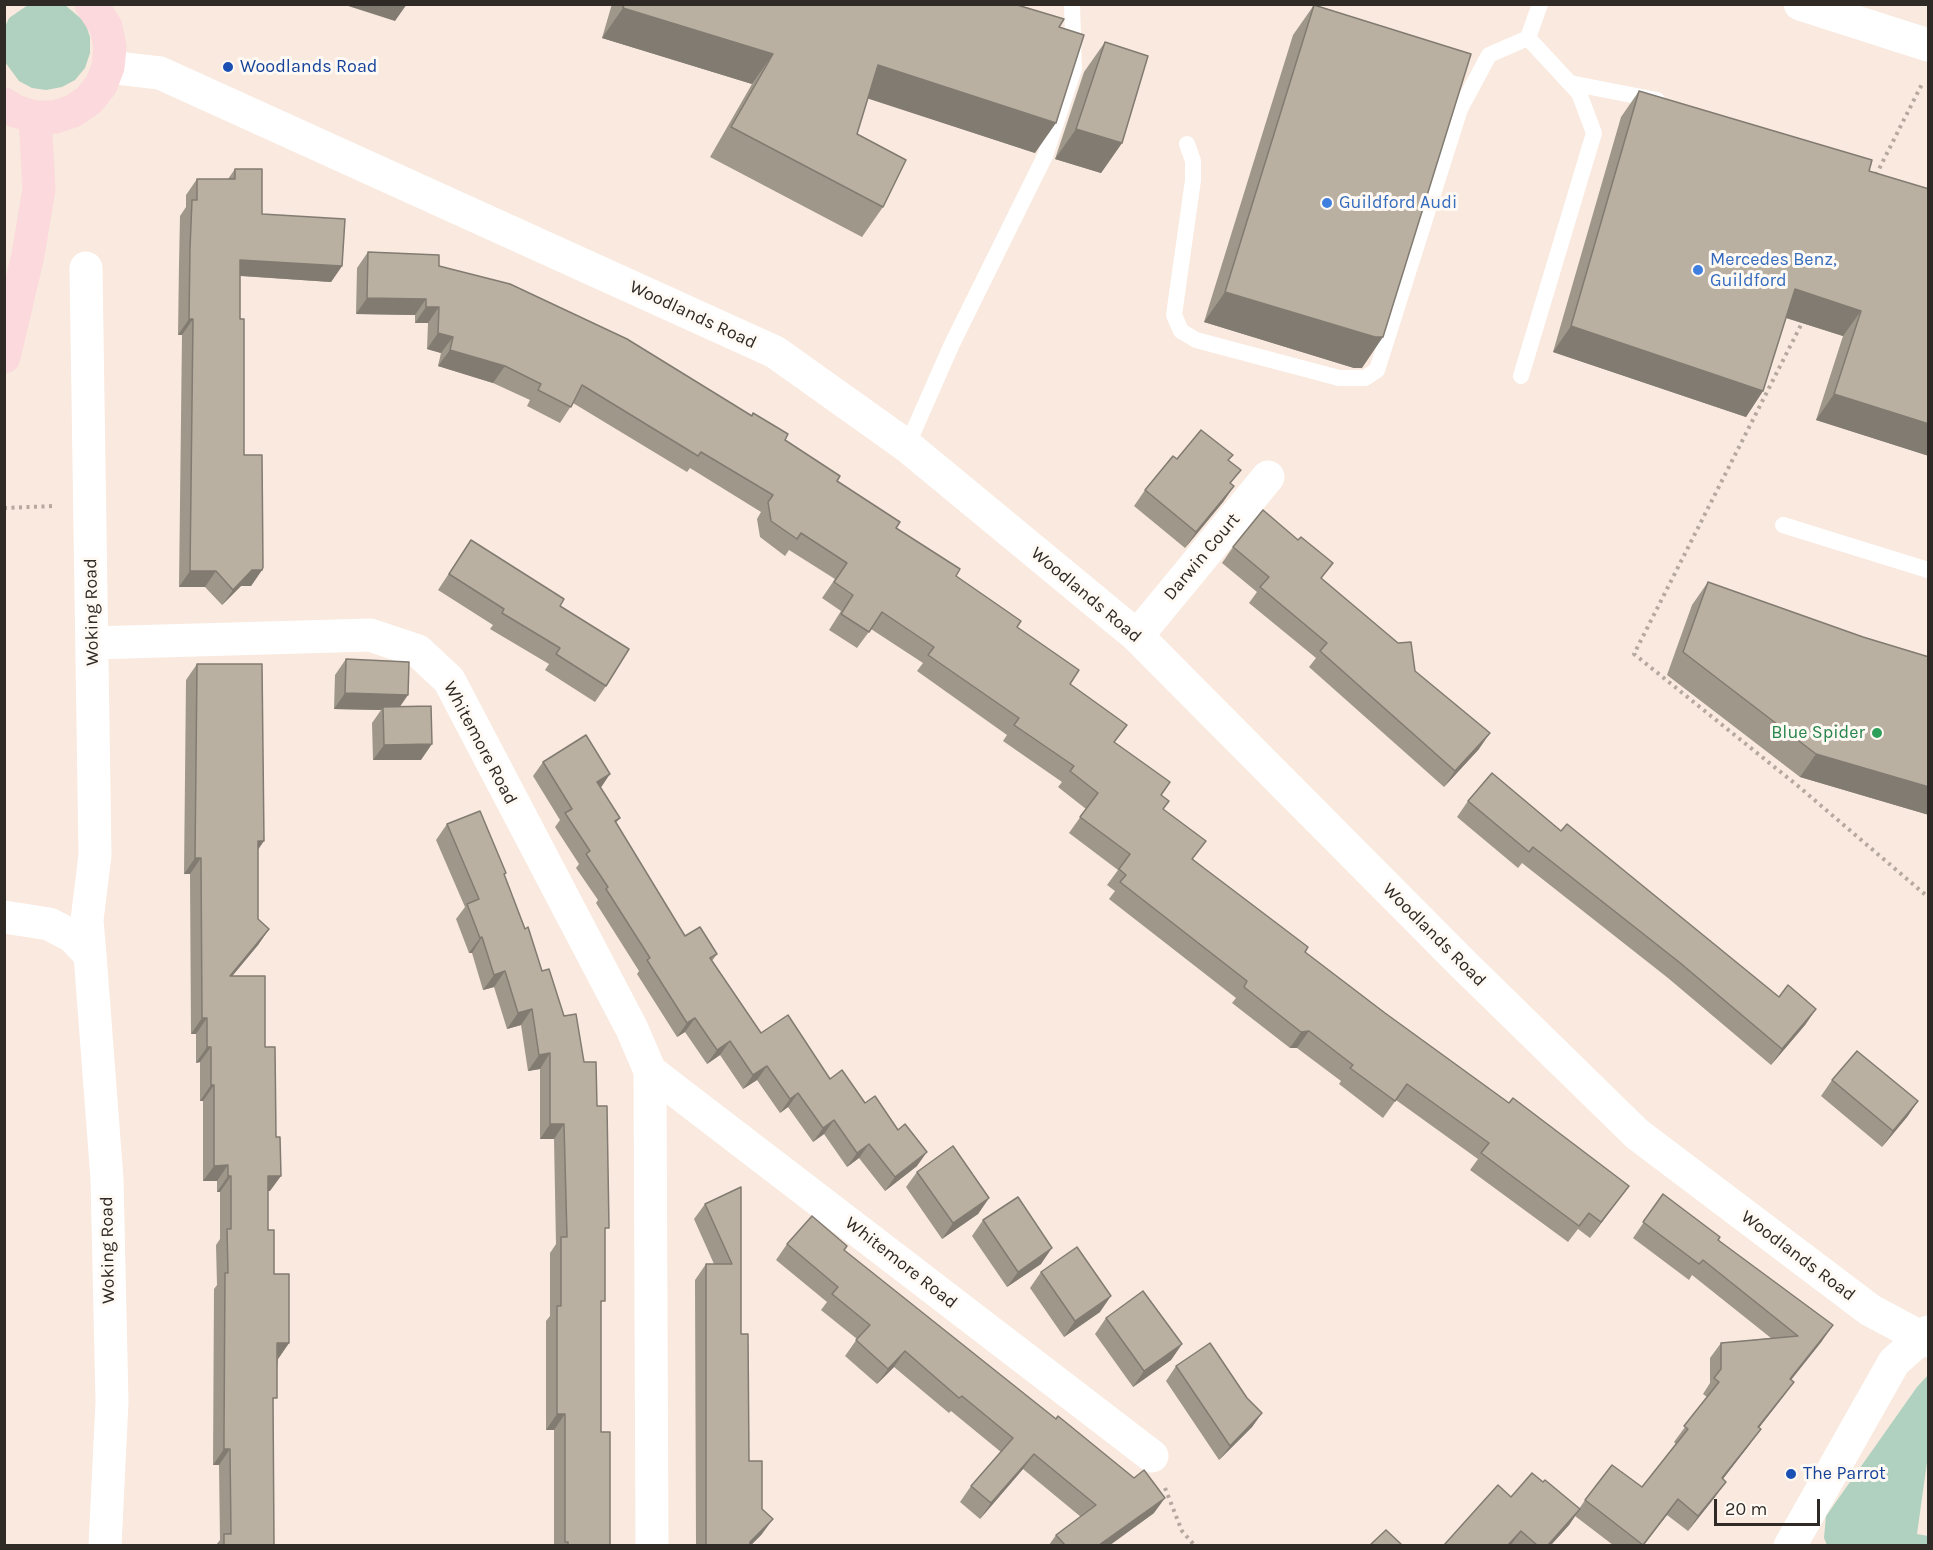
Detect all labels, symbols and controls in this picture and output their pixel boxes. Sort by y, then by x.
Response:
place label: Woodlands Road [240,56,378,78]
marker: Woodlands Road [221,60,235,74]
place label: Guildford Audi [1339,192,1457,214]
marker: Guildford Audi [1320,196,1334,210]
place label: Mercedes Benz, Guildford [1710,249,1837,292]
marker: Mercedes Benz, Guildford [1691,263,1705,277]
street label: Woodlands Road [626,276,760,354]
street label: Darwin Court [1159,509,1245,605]
street label: Woodlands Road [1026,543,1146,647]
street label: Woking Road [80,558,104,666]
street label: Whitemore Road [438,678,522,808]
place label: Blue Spider [1771,722,1865,744]
marker: Blue Spider [1870,726,1884,740]
street label: Woodlands Road [1378,879,1490,991]
street label: Woking Road [96,1196,120,1304]
street label: Woodlands Road [1737,1206,1859,1306]
street label: Whitemore Road [841,1212,961,1314]
place label: The Parrot [1803,1463,1886,1485]
marker: The Parrot [1784,1467,1798,1481]
scale bar [1717,1487,1824,1525]
text: 20 m [1725,1498,1767,1520]

